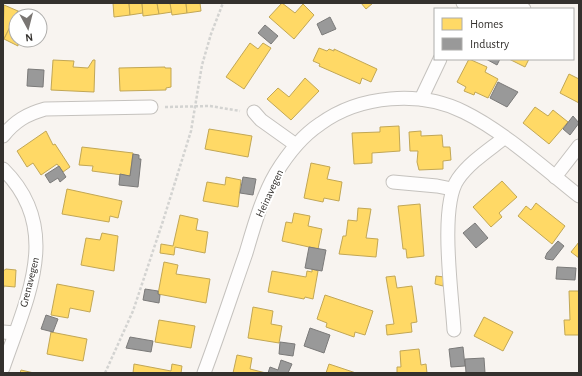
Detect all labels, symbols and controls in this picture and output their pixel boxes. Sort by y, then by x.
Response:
north arrow [8,8,48,48]
legend [434,8,574,60]
text: Homes [470,18,503,30]
text: N [25,32,34,43]
text: Industry [470,38,509,51]
street label: Heinavegen [254,168,285,219]
street label: Grenavegen [18,256,41,308]

